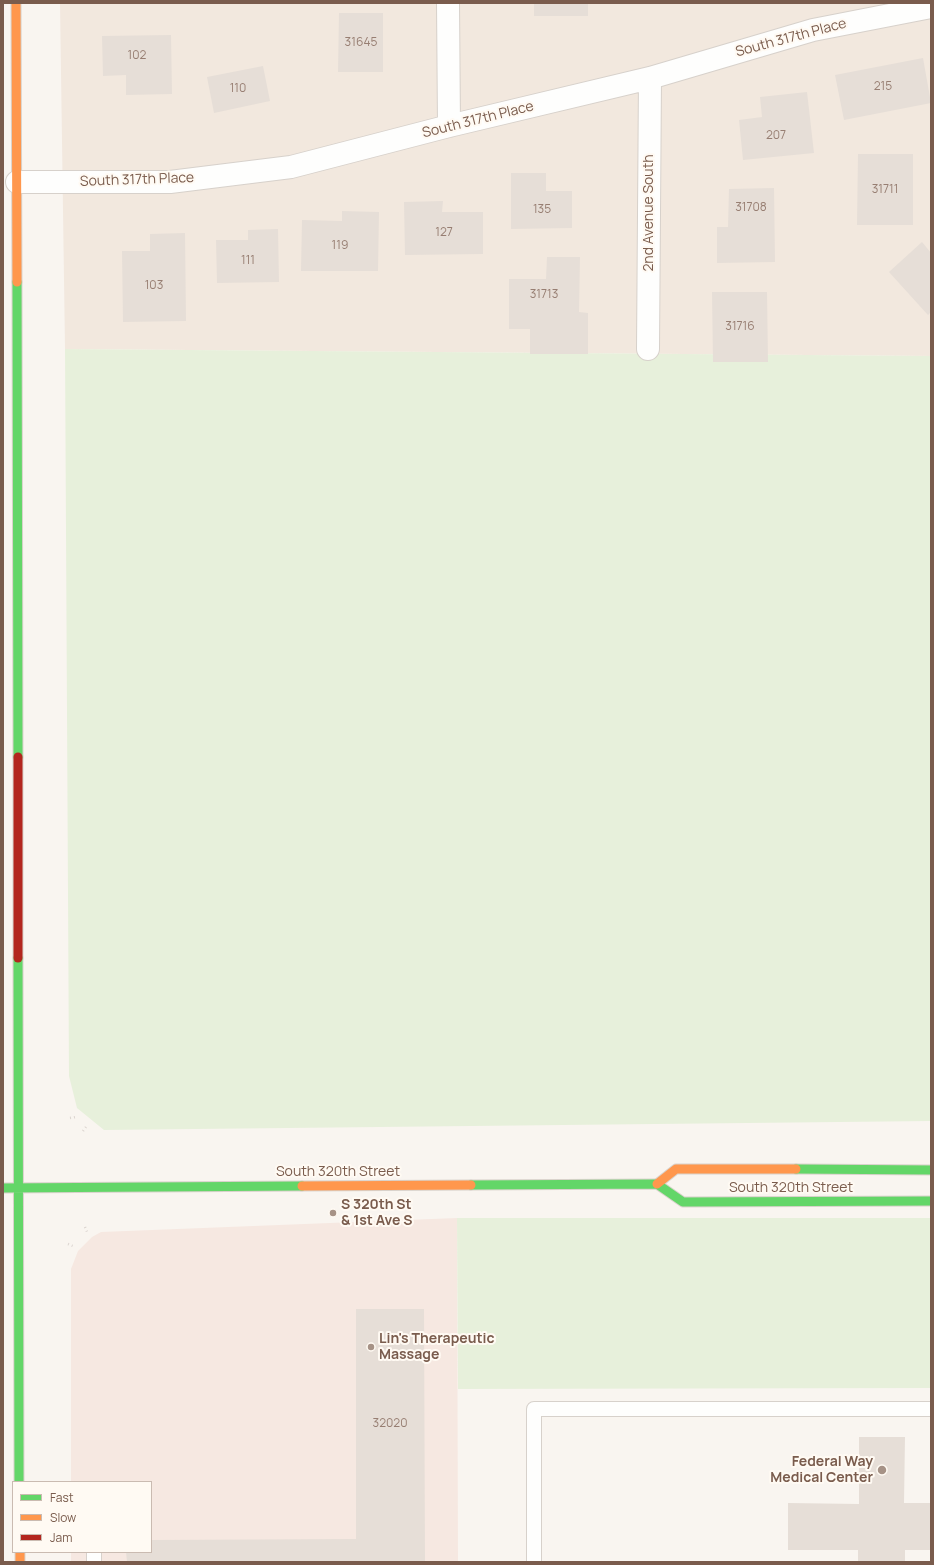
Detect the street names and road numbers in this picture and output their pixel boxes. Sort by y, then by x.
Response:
street label: South 317th Place [734,15,848,61]
street label: South 317th Place [421,98,535,142]
street label: 2nd Avenue South [641,154,657,272]
street label: South 317th Place [80,170,194,190]
street label: South 320th Street [276,1164,400,1180]
street label: South 320th Street [729,1180,853,1196]

